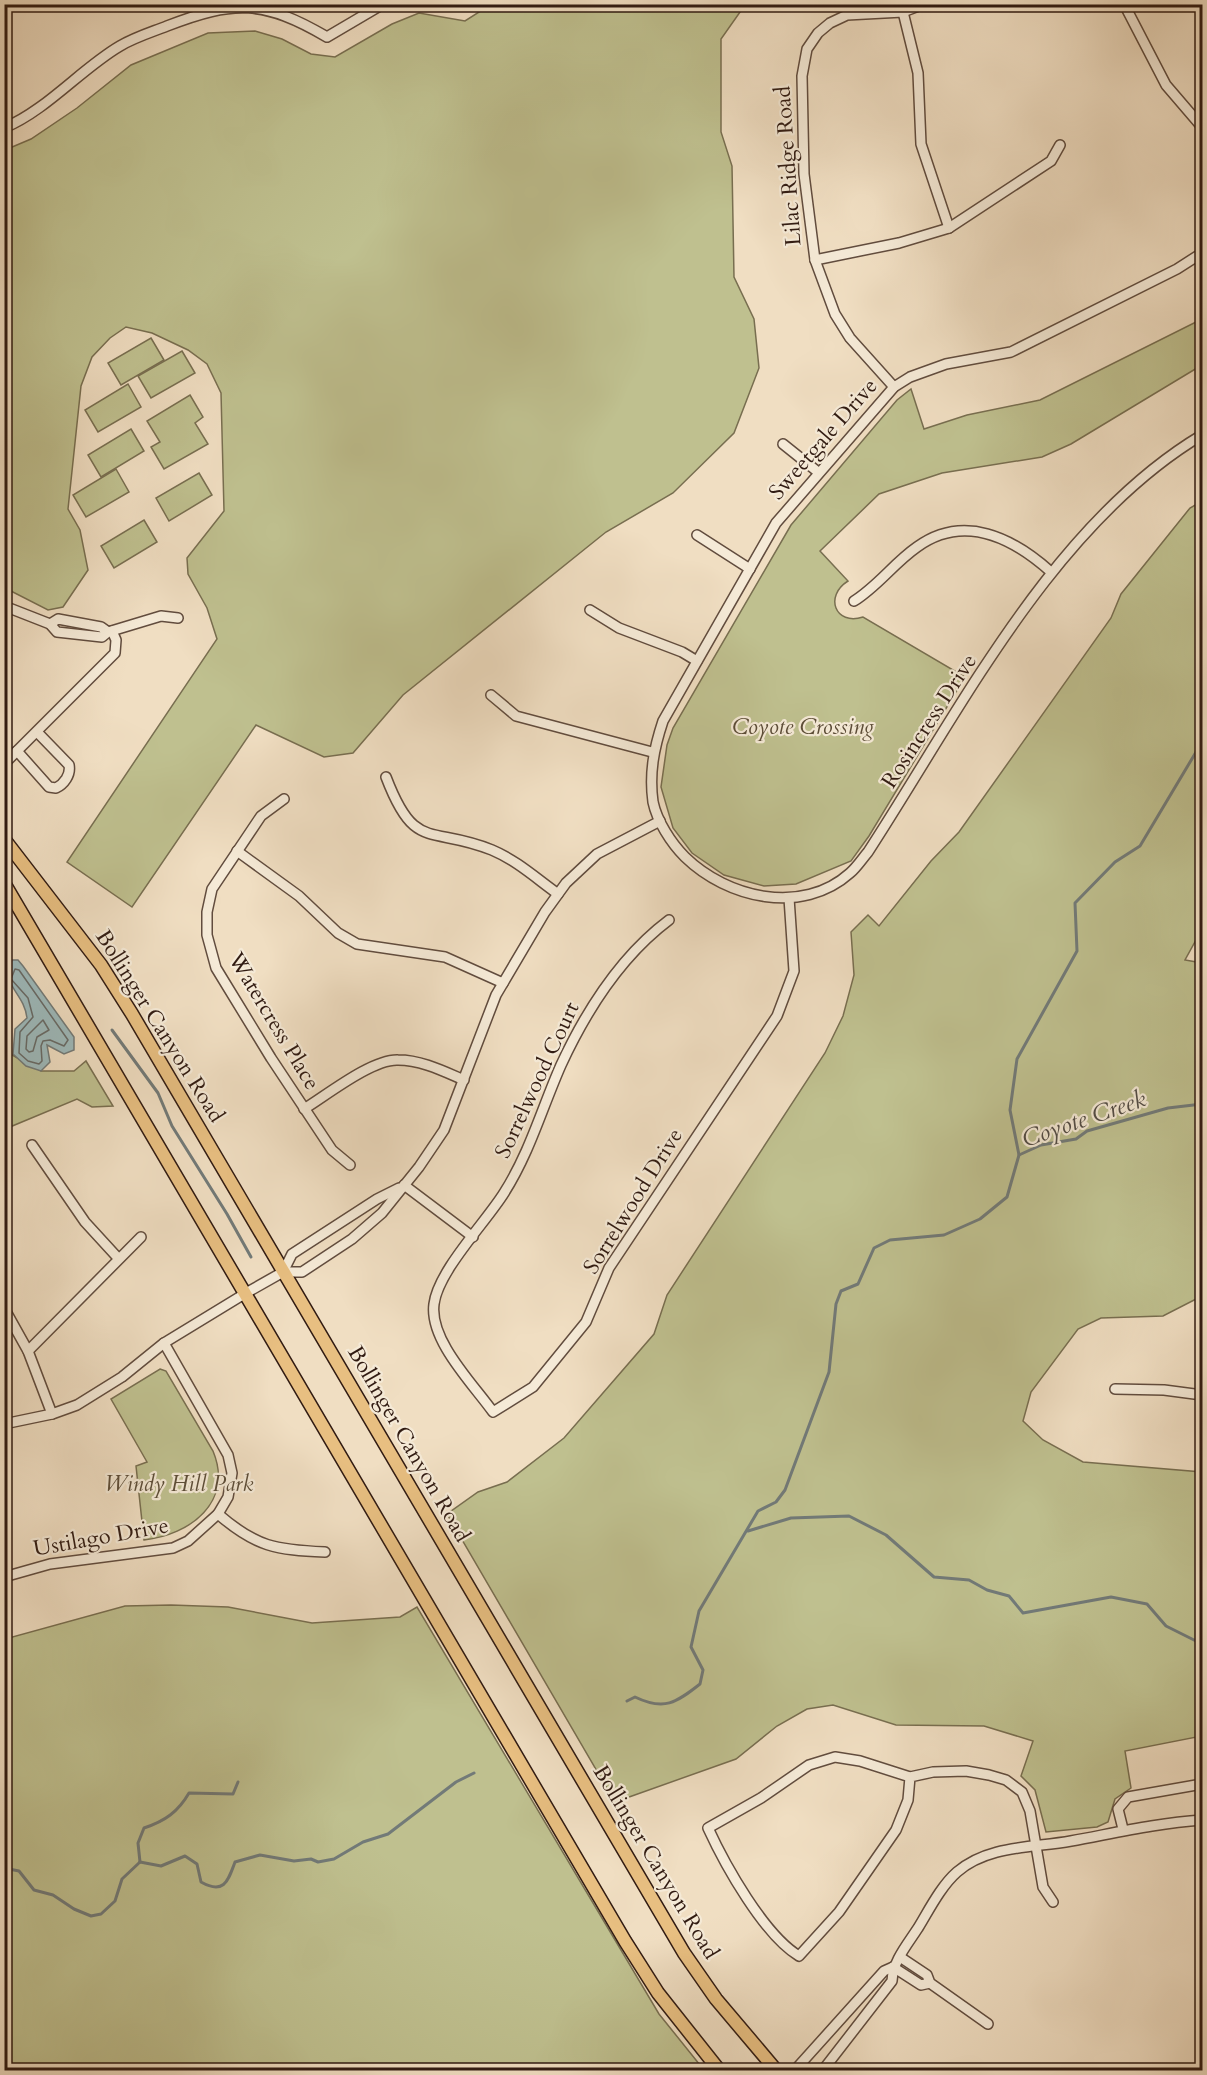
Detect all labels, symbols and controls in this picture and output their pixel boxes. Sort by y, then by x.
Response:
street label: Lilac Ridge Road [767,85,809,247]
street label: Sweetgale Drive [762,372,884,506]
street label: Rosincress Drive [874,648,984,794]
park label: Coyote Crossing [732,712,874,742]
street label: Bollinger Canyon Road [88,924,232,1128]
street label: Watercress Place [221,946,327,1095]
street label: Sorrelwood Court [488,997,586,1163]
water label: Coyote Creek [1018,1082,1151,1156]
street label: Sorrelwood Drive [576,1122,690,1280]
street label: Bollinger Canyon Road [340,1340,478,1548]
park label: Windy Hill Park [105,1469,254,1499]
street label: Ustilago Drive [31,1510,171,1564]
street label: Bollinger Canyon Road [586,1759,726,1965]

